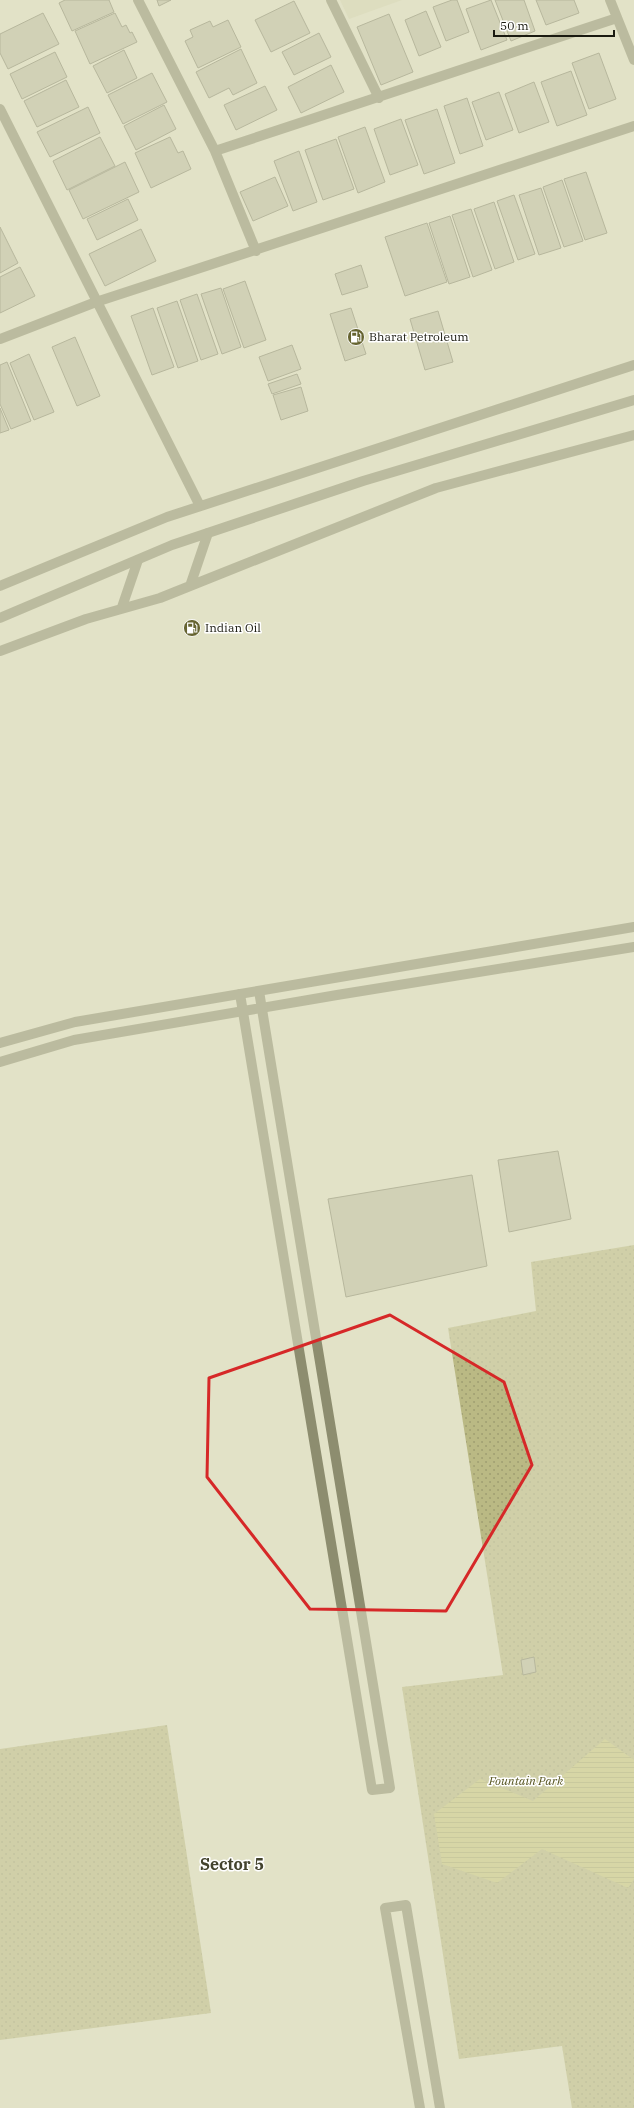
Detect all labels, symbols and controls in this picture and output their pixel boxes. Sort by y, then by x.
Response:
scale bar [494,12,614,38]
text: 50 m [500,18,529,33]
fuel station icon: Bharat Petroleum [346,327,366,347]
place label: Bharat Petroleum [369,329,469,344]
fuel station icon: Indian Oil [182,618,202,638]
place label: Indian Oil [205,620,261,635]
park label: Fountain Park [488,1773,564,1788]
district label: Sector 5 [200,1854,264,1874]

